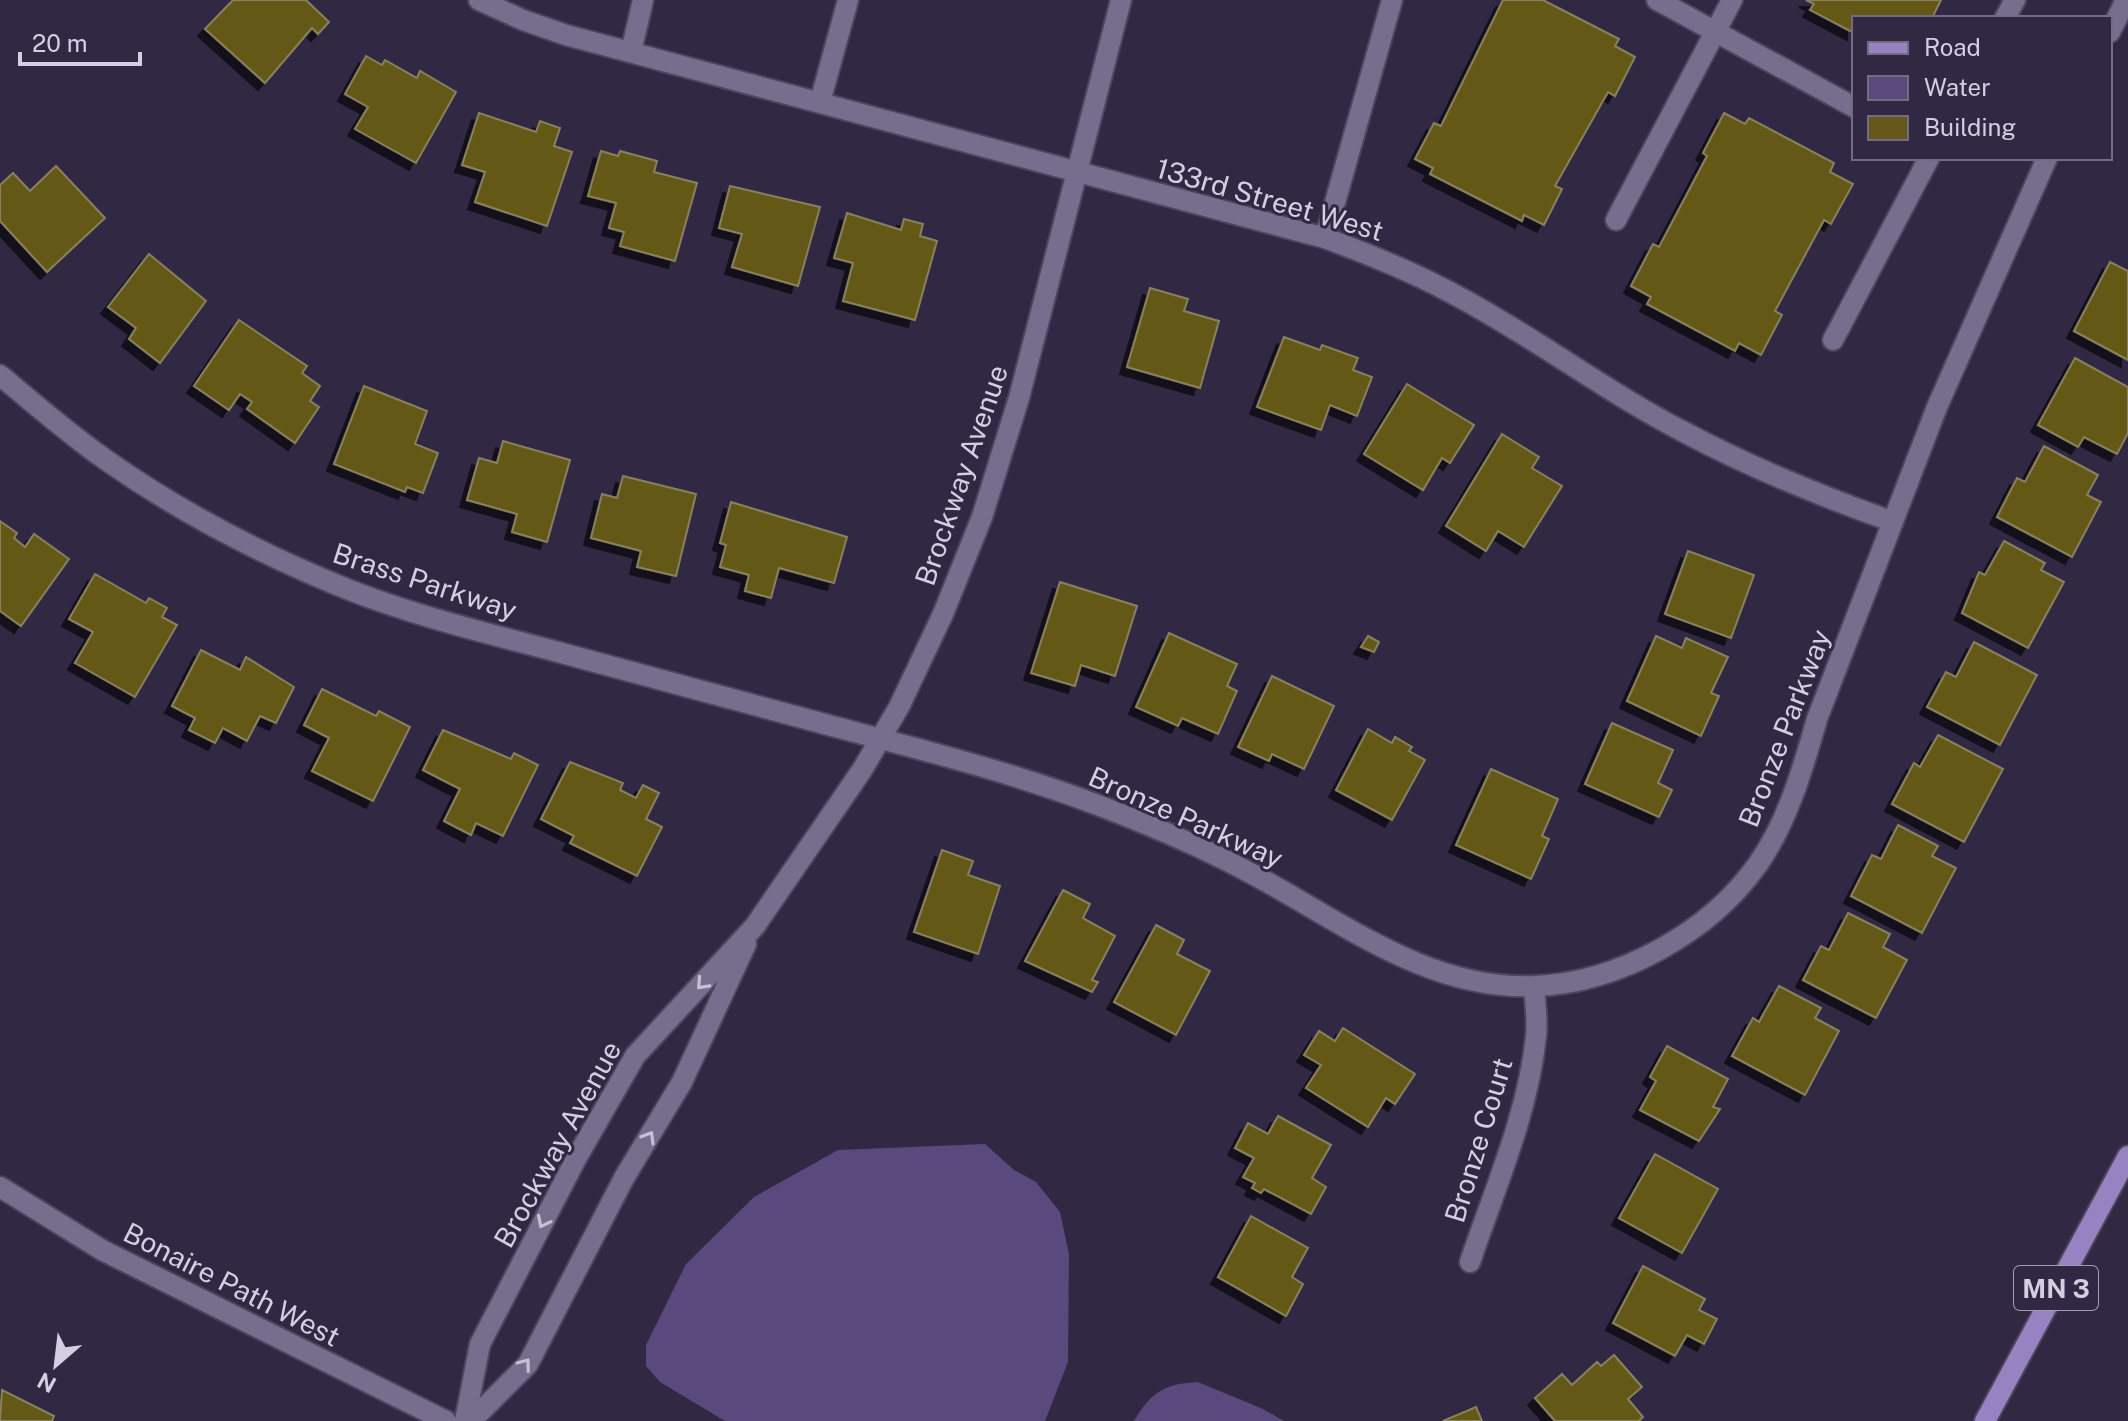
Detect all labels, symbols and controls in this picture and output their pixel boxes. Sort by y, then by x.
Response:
scale bar [20,16,140,66]
legend [1852,16,2112,160]
text: 20 m [32,29,88,57]
text: Road [1924,33,1981,61]
text: Water [1924,73,1991,101]
text: Building [1924,113,2016,141]
street label: 133rd Street West [1153,151,1387,247]
street label: Brockway Avenue [908,360,1014,590]
street label: Brass Parkway [329,536,521,626]
street label: Bronze Parkway [1731,625,1837,831]
street label: Bronze Parkway [1084,759,1288,875]
one-way arrow [698,974,712,989]
street label: Brockway Avenue [487,1035,627,1253]
street label: Bronze Court [1437,1054,1519,1226]
one-way arrow [639,1131,655,1145]
one-way arrow [538,1213,553,1228]
street label: Bonaire Path West [118,1215,346,1353]
road number: MN 3 [2014,1266,2098,1310]
north arrow [16,1325,96,1405]
one-way arrow [515,1358,529,1373]
text: N [33,1367,60,1398]

